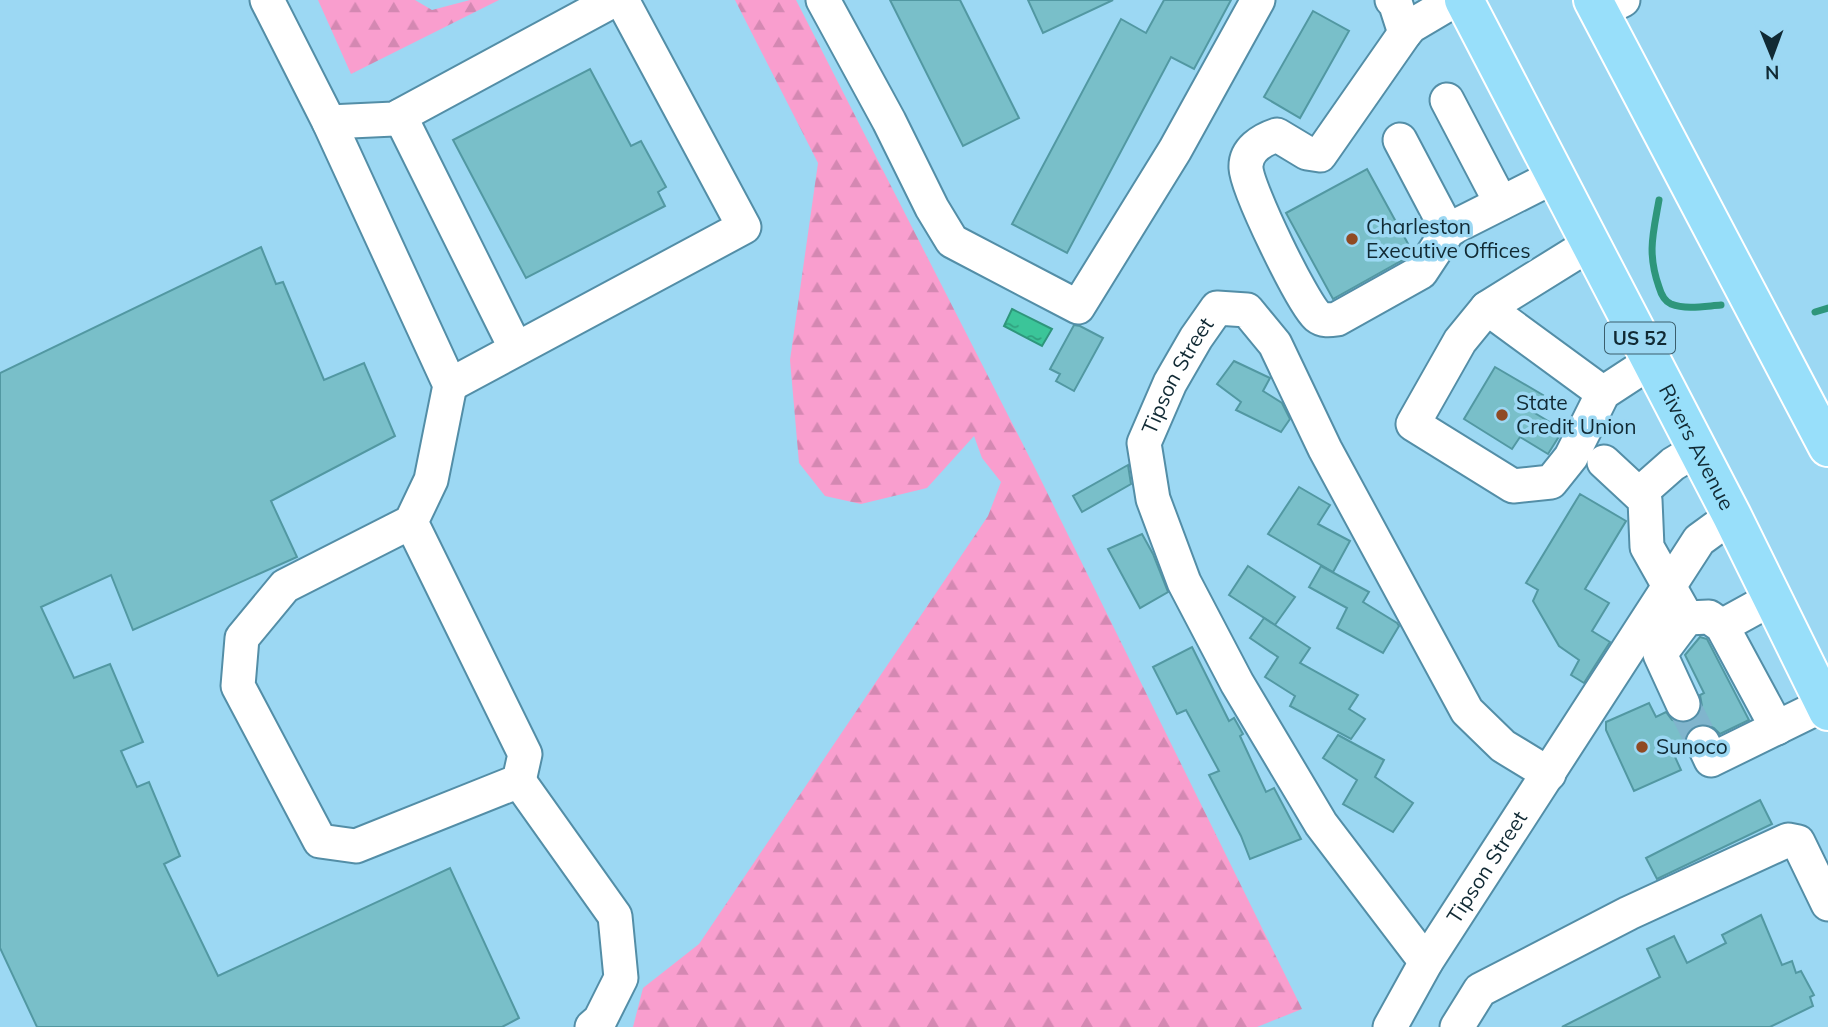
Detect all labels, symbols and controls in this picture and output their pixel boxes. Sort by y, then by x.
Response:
north arrow [1737,21,1807,91]
text: N [1765,61,1780,85]
place label: Charleston Executive Offices [1366,213,1531,263]
marker: Charleston Executive Offices [1344,231,1360,247]
street label: Tipson Street [1135,312,1218,438]
road number: US 52 [1605,322,1675,354]
street label: Rivers Avenue [1654,379,1741,514]
place label: State Credit Union [1516,389,1637,439]
marker: State Credit Union [1494,407,1510,423]
place label: Sunoco [1656,733,1728,759]
marker: Sunoco [1634,739,1650,755]
street label: Tipson Street [1441,806,1532,928]

